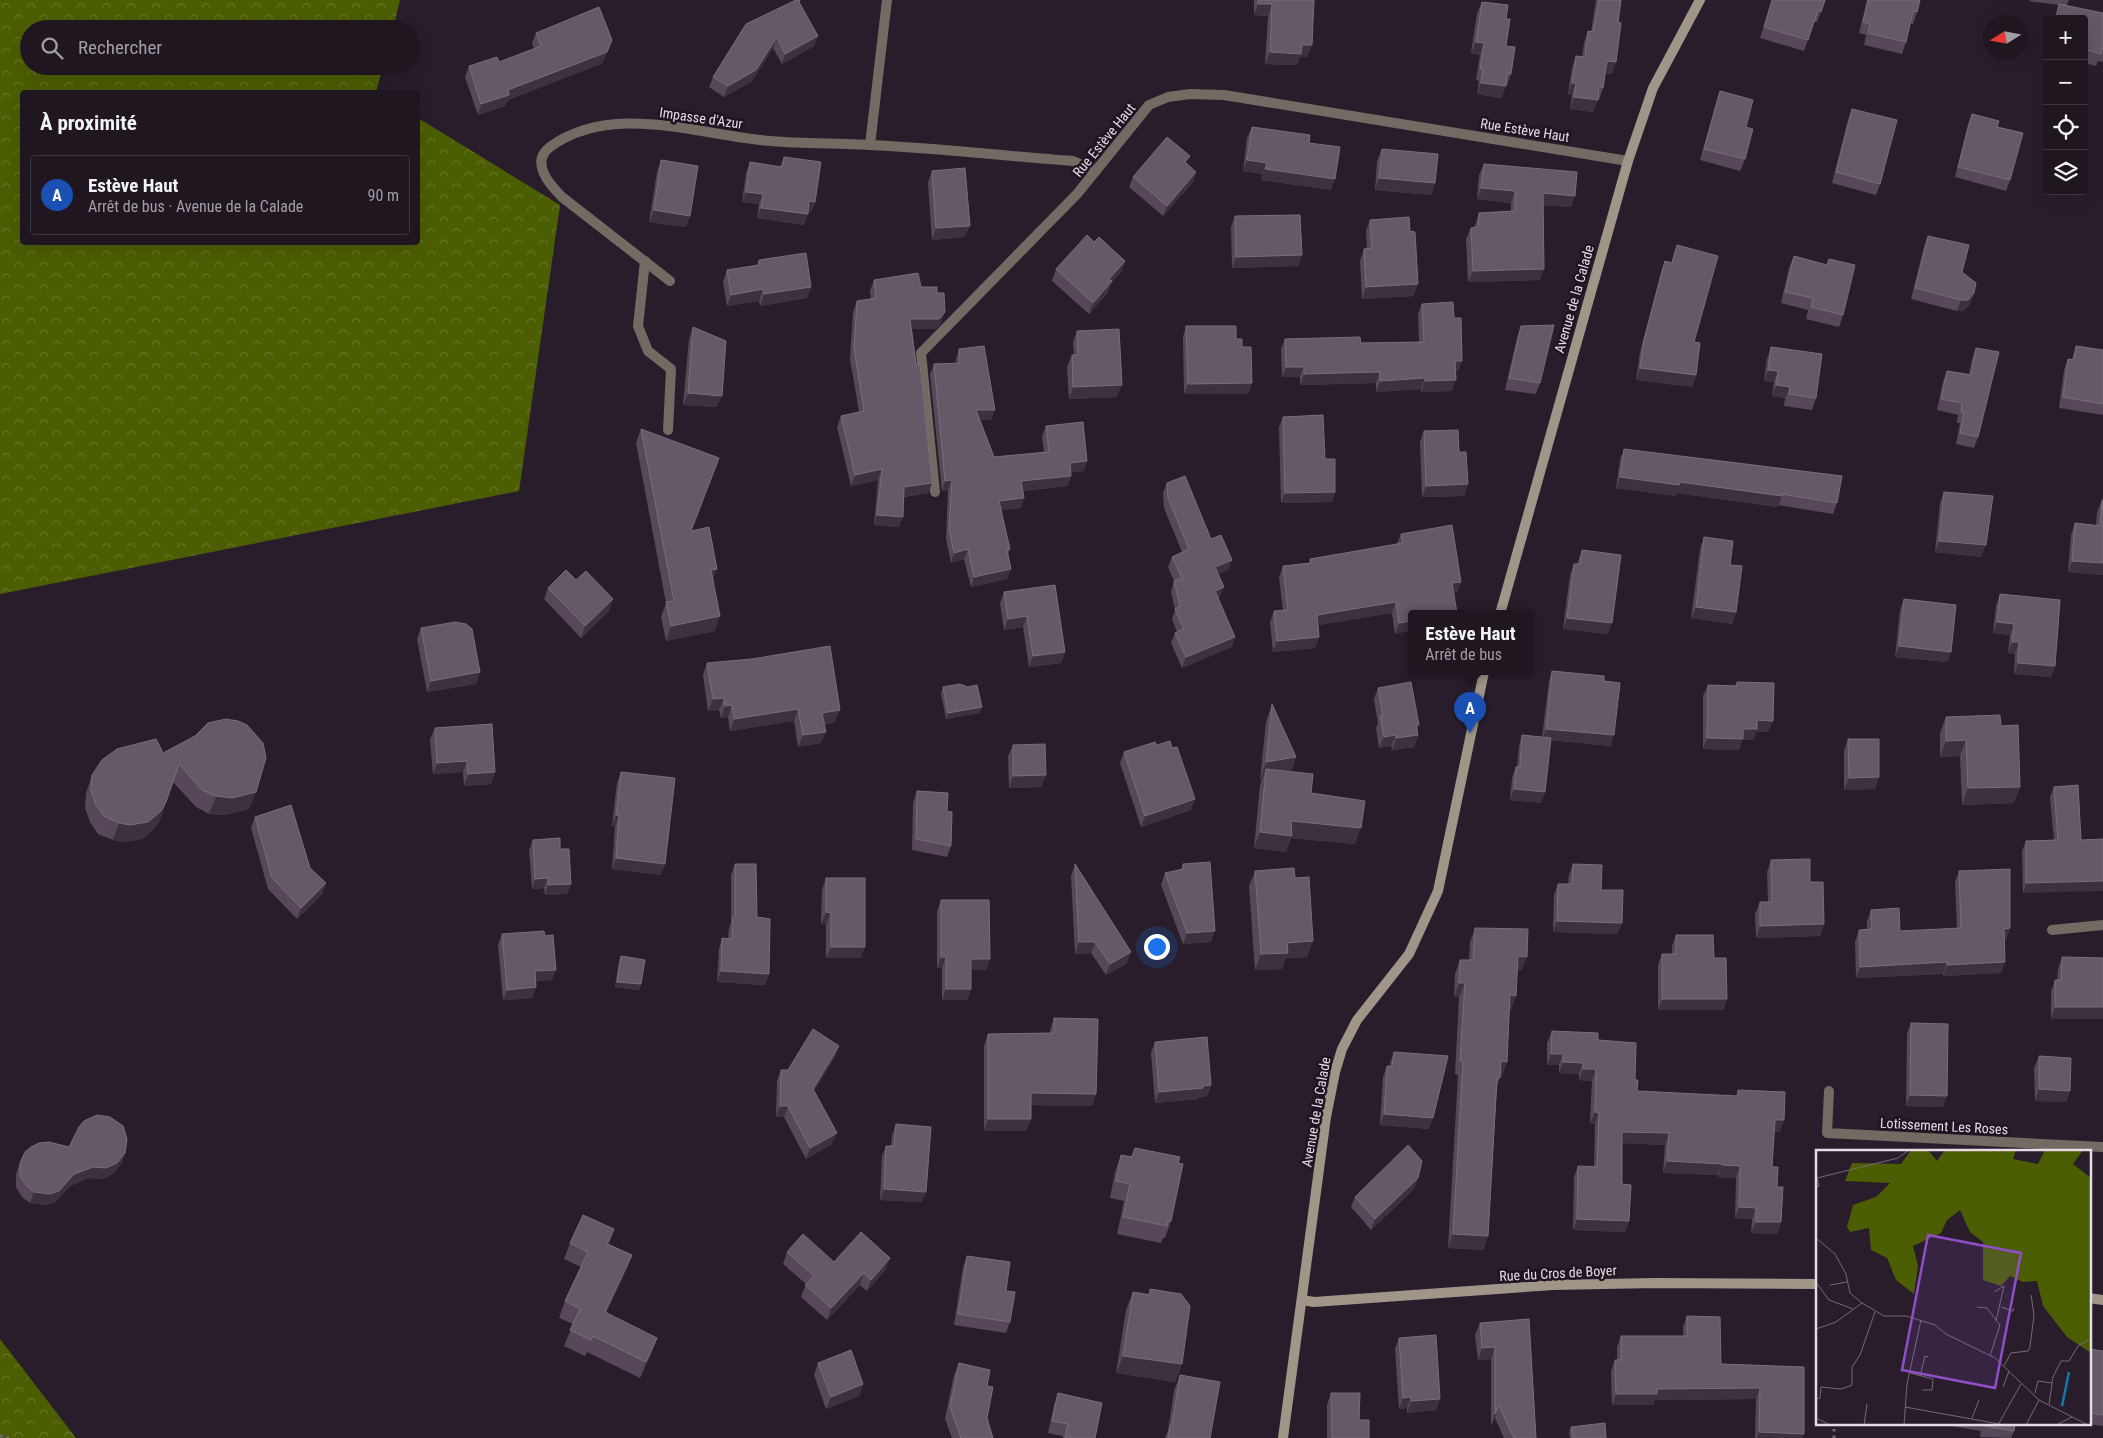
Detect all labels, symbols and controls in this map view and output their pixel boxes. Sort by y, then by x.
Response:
north arrow [1983,15,2028,60]
map controls [2043,15,2088,195]
button: + [2043,15,2088,60]
search box [20,20,420,75]
icon: search [38,34,66,62]
text: Rechercher [78,36,162,59]
button: − [2043,60,2088,105]
street label: Rue Estève Haut [1069,100,1139,180]
street label: Impasse d'Azur [658,104,744,132]
button: locate [2043,105,2088,150]
text: À proximité [40,111,137,135]
street label: Rue Estève Haut [1479,115,1571,145]
button: layers [2043,150,2088,195]
text: Estève Haut [88,174,178,197]
text: A [52,186,62,205]
text: 90 m [367,186,399,205]
text: Arrêt de bus · Avenue de la Calade [88,197,303,216]
street label: Avenue de la Calade [1551,243,1597,355]
popup [1408,610,1533,675]
text: Estève Haut [1425,622,1516,645]
text: Arrêt de bus [1425,645,1502,664]
pin: A [1454,692,1486,733]
your location [1144,934,1170,960]
street label: Avenue de la Calade [1298,1055,1334,1168]
street label: Lotissement Les Roses [1880,1115,2008,1137]
inset map [1816,1150,2090,1426]
street label: Rue du Cros de Boyer [1499,1262,1617,1284]

